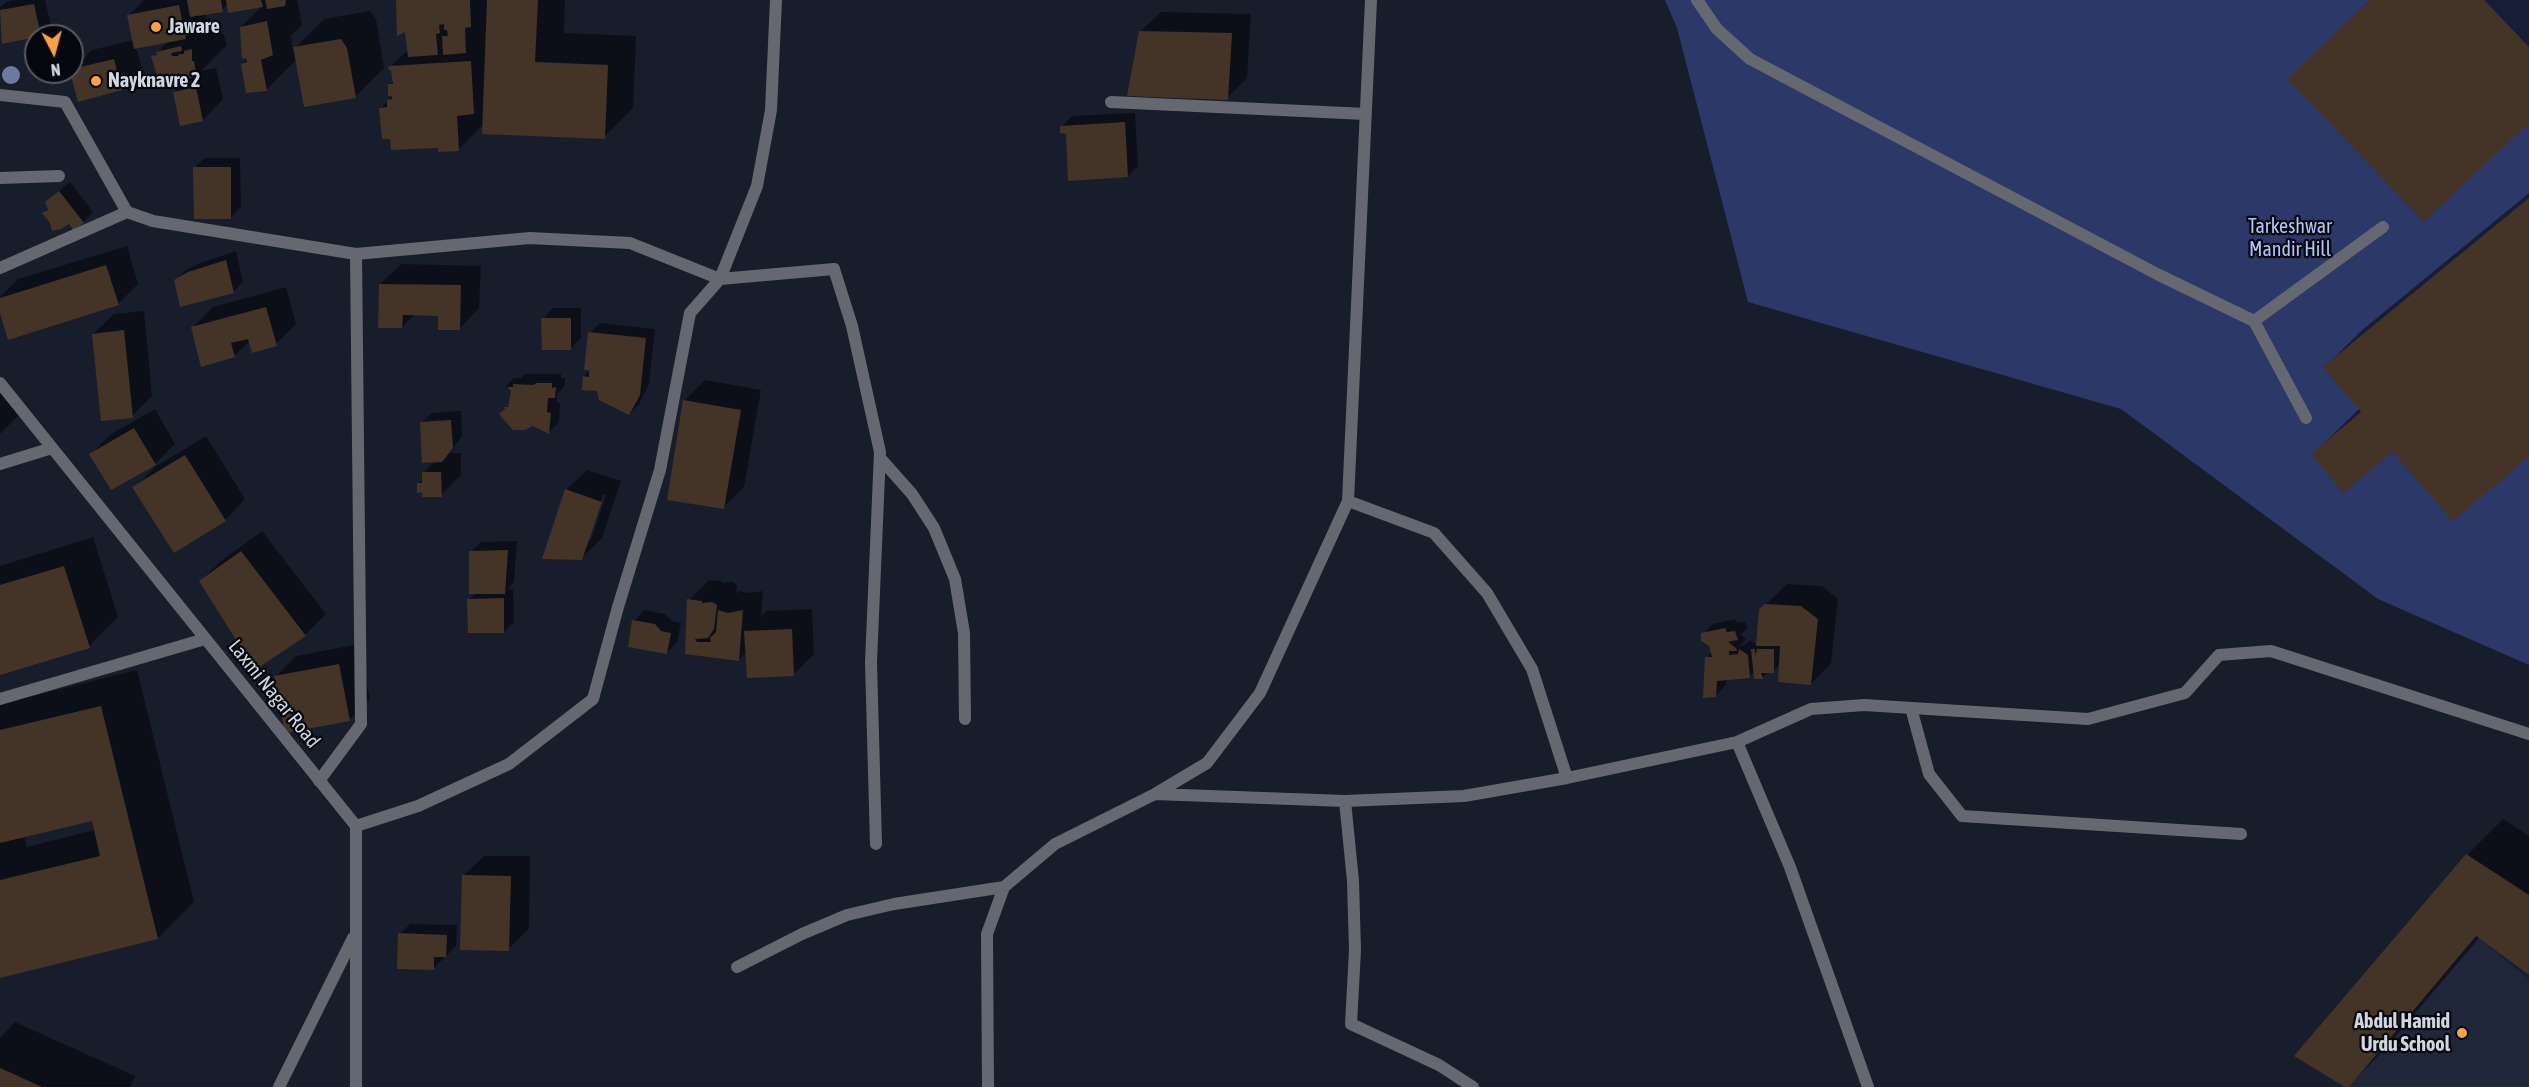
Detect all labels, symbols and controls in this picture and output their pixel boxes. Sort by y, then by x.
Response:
place label: Jaware [168,15,220,39]
marker: Jaware [149,20,163,34]
north arrow [24,24,84,84]
text: N [50,60,61,79]
place label: Nayknavre 2 [108,69,200,93]
marker: Nayknavre 2 [89,74,103,88]
park label: Tarkeshwar Mandir Hill [2248,215,2332,262]
street label: Laxmi Nagar Road [223,635,325,753]
place label: Abdul Hamid Urdu School [2354,1010,2450,1057]
marker: Abdul Hamid Urdu School [2455,1026,2469,1040]

